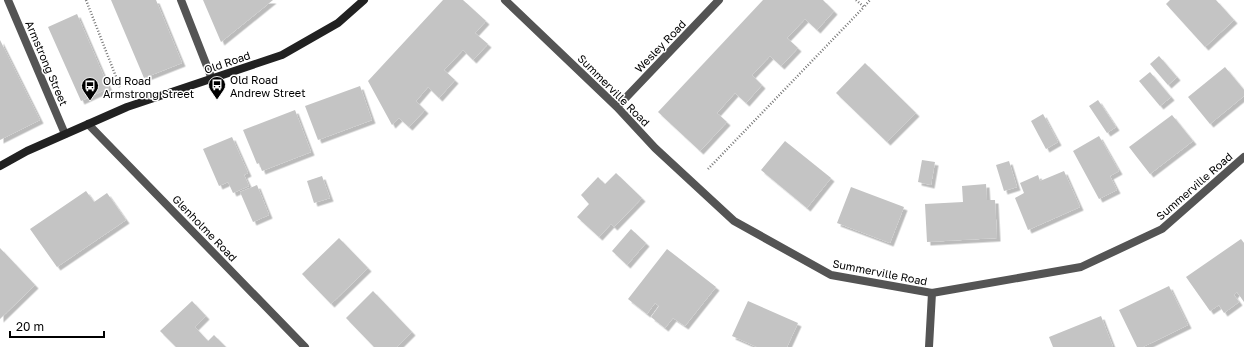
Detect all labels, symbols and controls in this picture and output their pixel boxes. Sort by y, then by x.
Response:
street label: Wesley Road [632,17,688,75]
street label: Armstrong Street [23,18,71,108]
street label: Old Road [202,48,252,76]
street label: Summerville Road [575,51,653,129]
place label: Old Road Andrew Street [230,73,306,99]
place label: Old Road Armstrong Street [103,74,194,100]
bus stop icon: Old Road Andrew Street [207,75,227,100]
bus stop icon: Old Road Armstrong Street [80,76,100,101]
street label: Summerville Road [1153,150,1235,222]
street label: Glenholme Road [170,192,240,264]
street label: Summerville Road [831,256,929,288]
scale bar [10,313,104,339]
text: 20 m [16,319,44,334]

